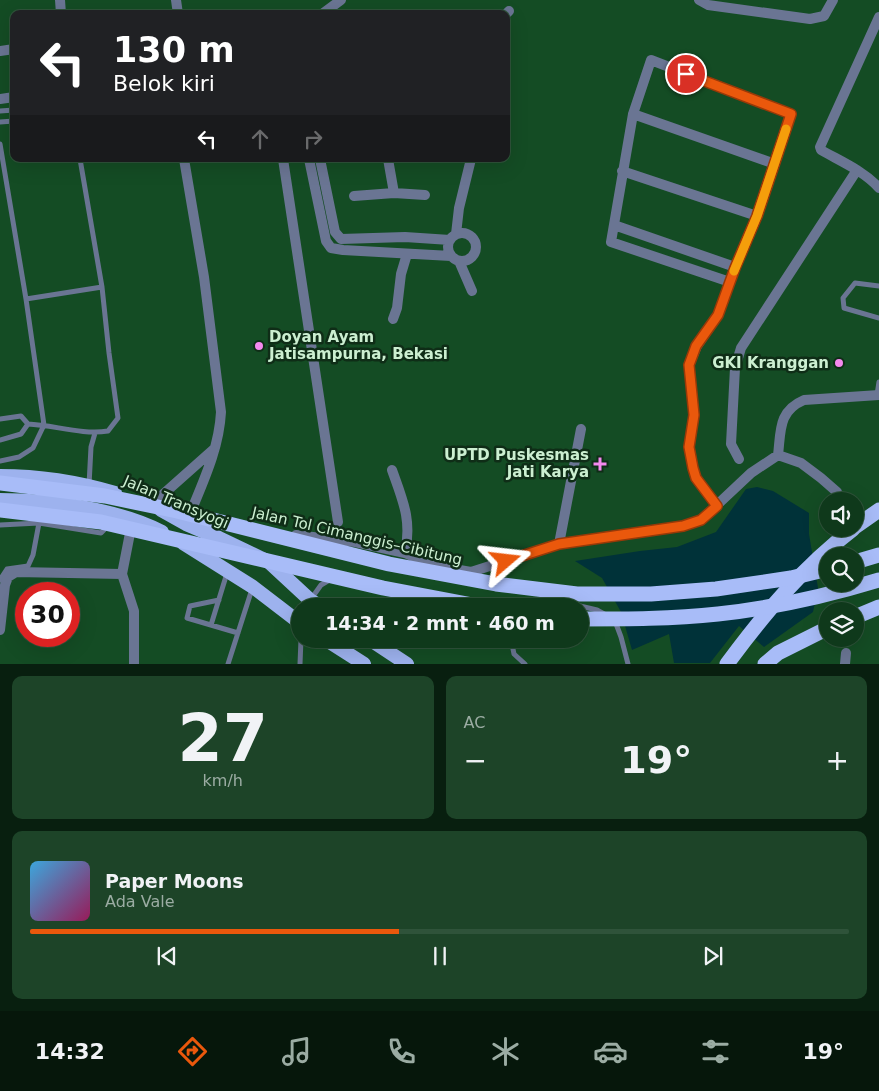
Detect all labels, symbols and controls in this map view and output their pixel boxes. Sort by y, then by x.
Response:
icon: left [30,30,95,95]
text: 130 m [113,30,235,70]
pin [665,53,707,95]
icon: arrive [672,60,700,88]
text: Belok kiri [113,71,215,96]
icon: left [193,125,221,153]
icon: ahead [246,125,274,153]
icon: right [299,125,327,153]
place label: Doyan Ayam Jatisampurna, Bekasi [268,328,448,363]
marker: Doyan Ayam Jatisampurna, Bekasi [253,340,265,352]
place label: GKI Kranggan [712,354,829,372]
marker: GKI Kranggan [833,357,845,369]
place label: UPTD Puskesmas Jati Karya [444,446,589,481]
marker: UPTD Puskesmas Jati Karya [593,457,607,471]
street label: Jalan Transyogi [120,471,231,532]
map controls [819,492,864,647]
button: sound [819,492,864,537]
street label: Jalan Tol Cimanggis–Cibitung [249,503,464,569]
position arrow [479,534,531,586]
button: search [819,547,864,592]
speed limit sign: 30 [15,582,80,647]
button: layers [819,602,864,647]
text: 14:34 · 2 mnt · 460 m [325,612,555,634]
text: 27 [178,701,268,776]
text: AC [464,713,485,732]
text: 19° [620,738,692,782]
text: − [464,744,487,777]
text: + [826,744,849,777]
text: km/h [203,771,243,790]
text: Paper Moons [105,870,244,892]
text: Ada Vale [105,892,175,911]
icon: previous [153,942,181,970]
icon: pause [426,942,454,970]
icon: next [699,942,727,970]
icon: directions [175,1034,210,1069]
icon: music [279,1034,314,1069]
icon: phone [384,1034,419,1069]
icon: climate [488,1034,523,1069]
icon: car [593,1034,628,1069]
icon: filters [698,1034,733,1069]
text: 14:32 [35,1039,105,1064]
text: 19° [802,1039,844,1064]

